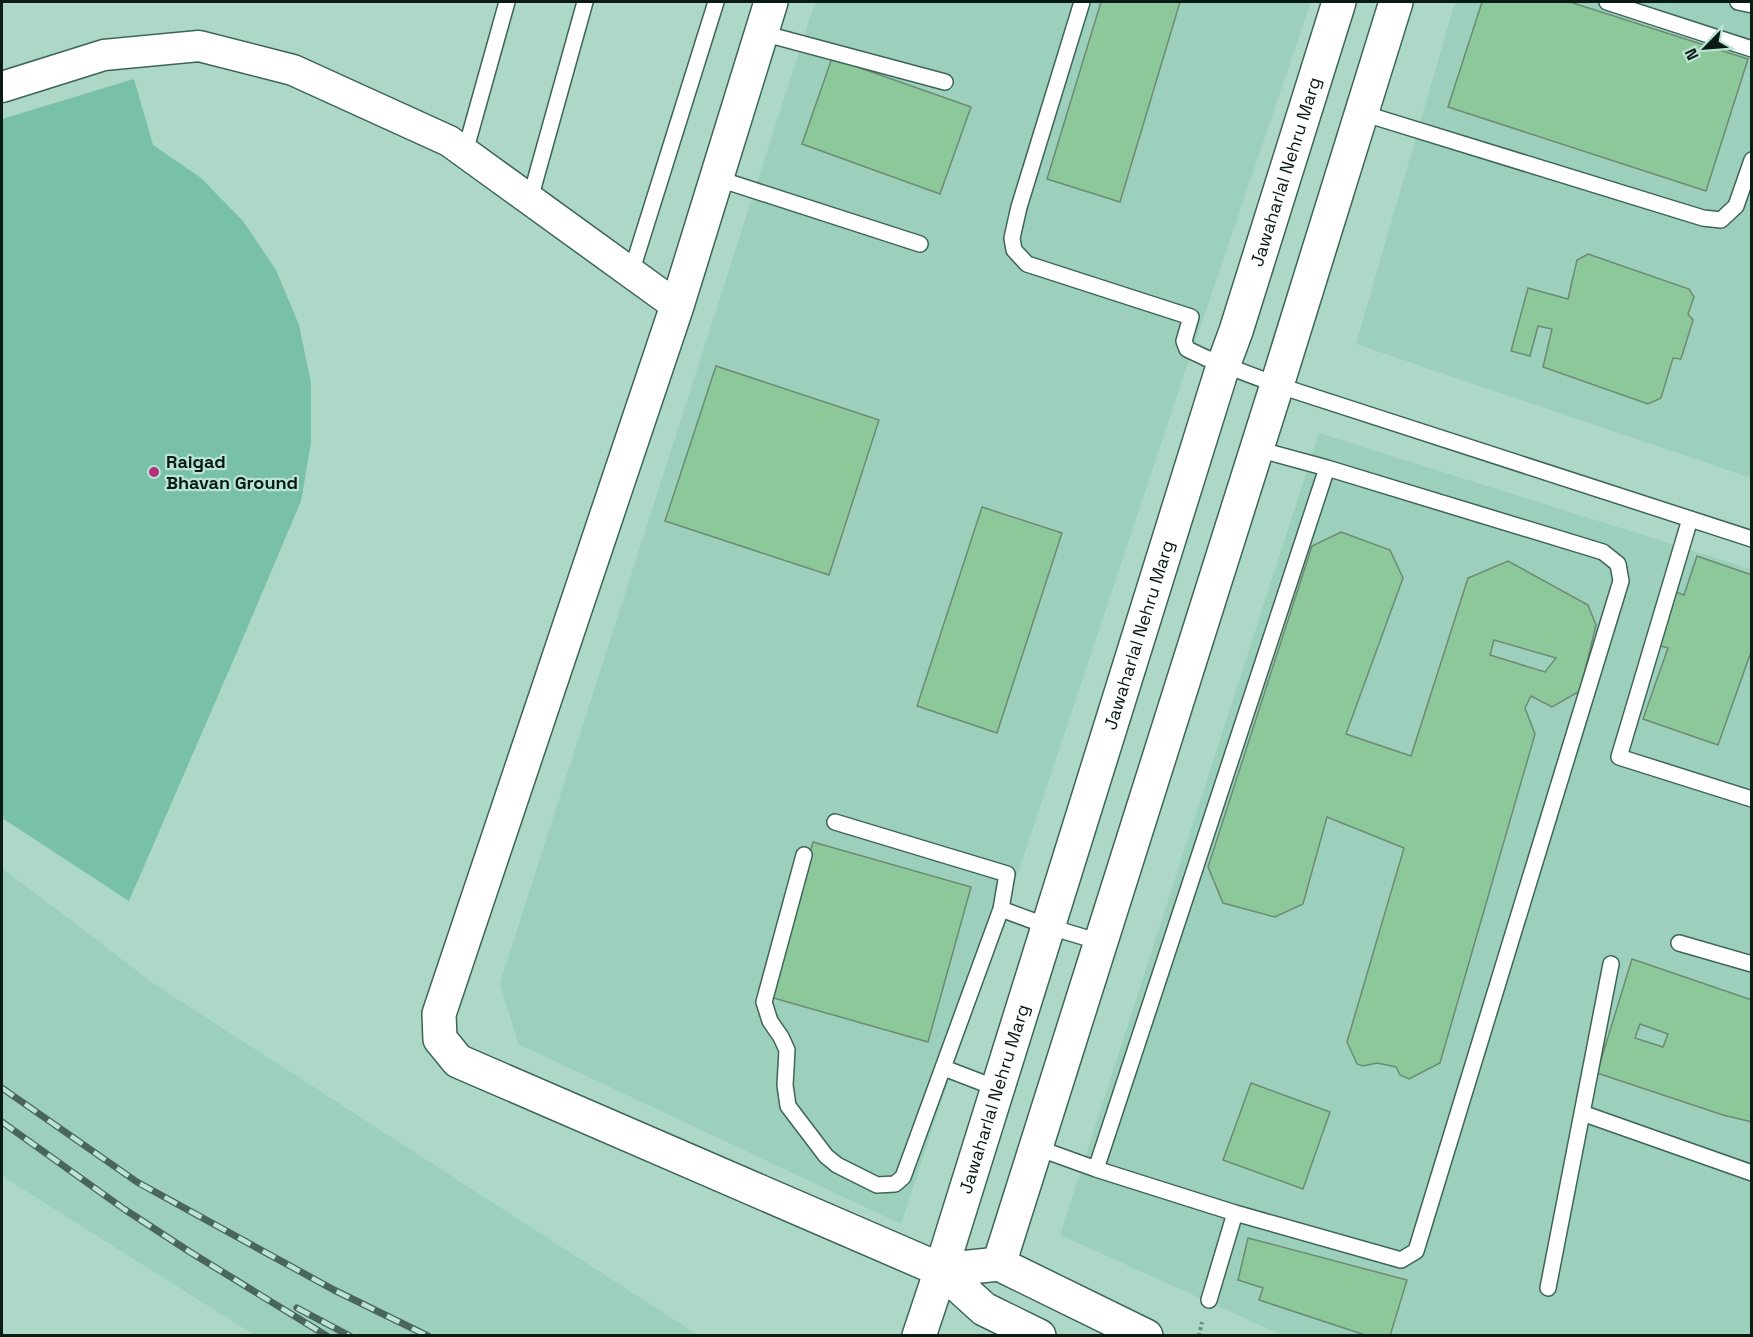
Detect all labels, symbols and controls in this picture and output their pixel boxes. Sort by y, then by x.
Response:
north arrow [1675,18,1735,78]
text: N [1680,45,1704,63]
street label: Jawaharlal Nehru Marg [1245,74,1326,269]
place label: Raigad Bhavan Ground [166,450,298,494]
marker: Raigad Bhavan Ground [147,465,161,479]
street label: Jawaharlal Nehru Marg [1098,537,1179,732]
street label: Jawaharlal Nehru Marg [954,1001,1034,1196]

